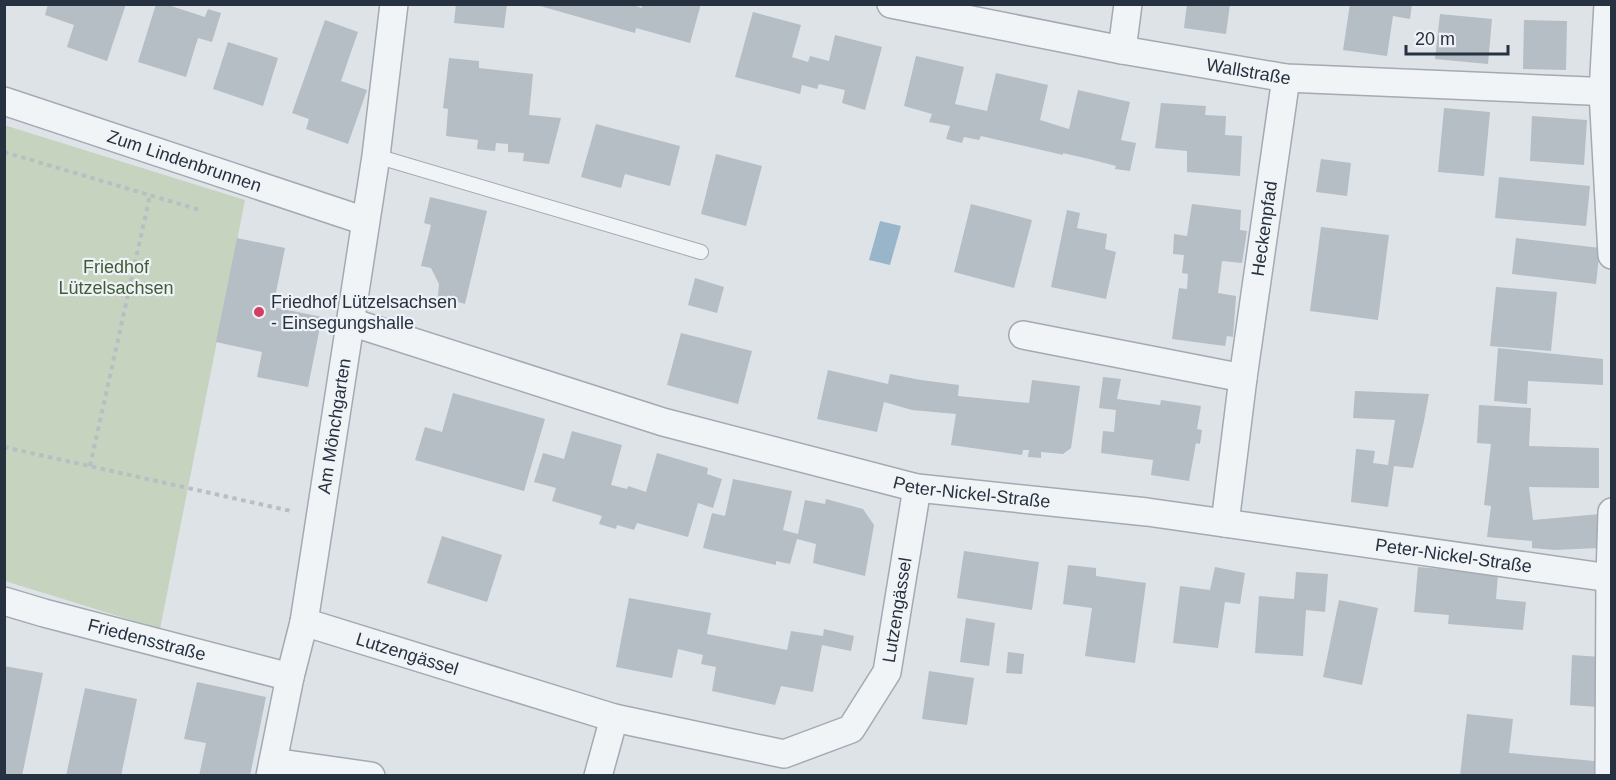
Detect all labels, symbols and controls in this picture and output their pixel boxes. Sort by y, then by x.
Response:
scale bar [1406,18,1508,56]
text: 20 m [1415,29,1455,49]
street label: Wallstraße [1205,55,1292,89]
street label: Zum Lindenbrunnen [105,126,264,196]
street label: Heckenpfad [1248,180,1281,278]
park label: Friedhof Lützelsachsen [58,257,174,298]
place label: Friedhof Lützelsachsen - Einsegungshalle [271,292,457,333]
marker: Friedhof Lützelsachsen - Einsegungshalle [252,305,266,319]
street label: Am Mönchgarten [314,357,355,495]
street label: Peter-Nickel-Straße [891,472,1051,512]
street label: Peter-Nickel-Straße [1374,535,1533,577]
street label: Lutzengässel [879,556,916,664]
street label: Friedensstraße [86,615,208,665]
street label: Lutzengässel [354,629,461,679]

